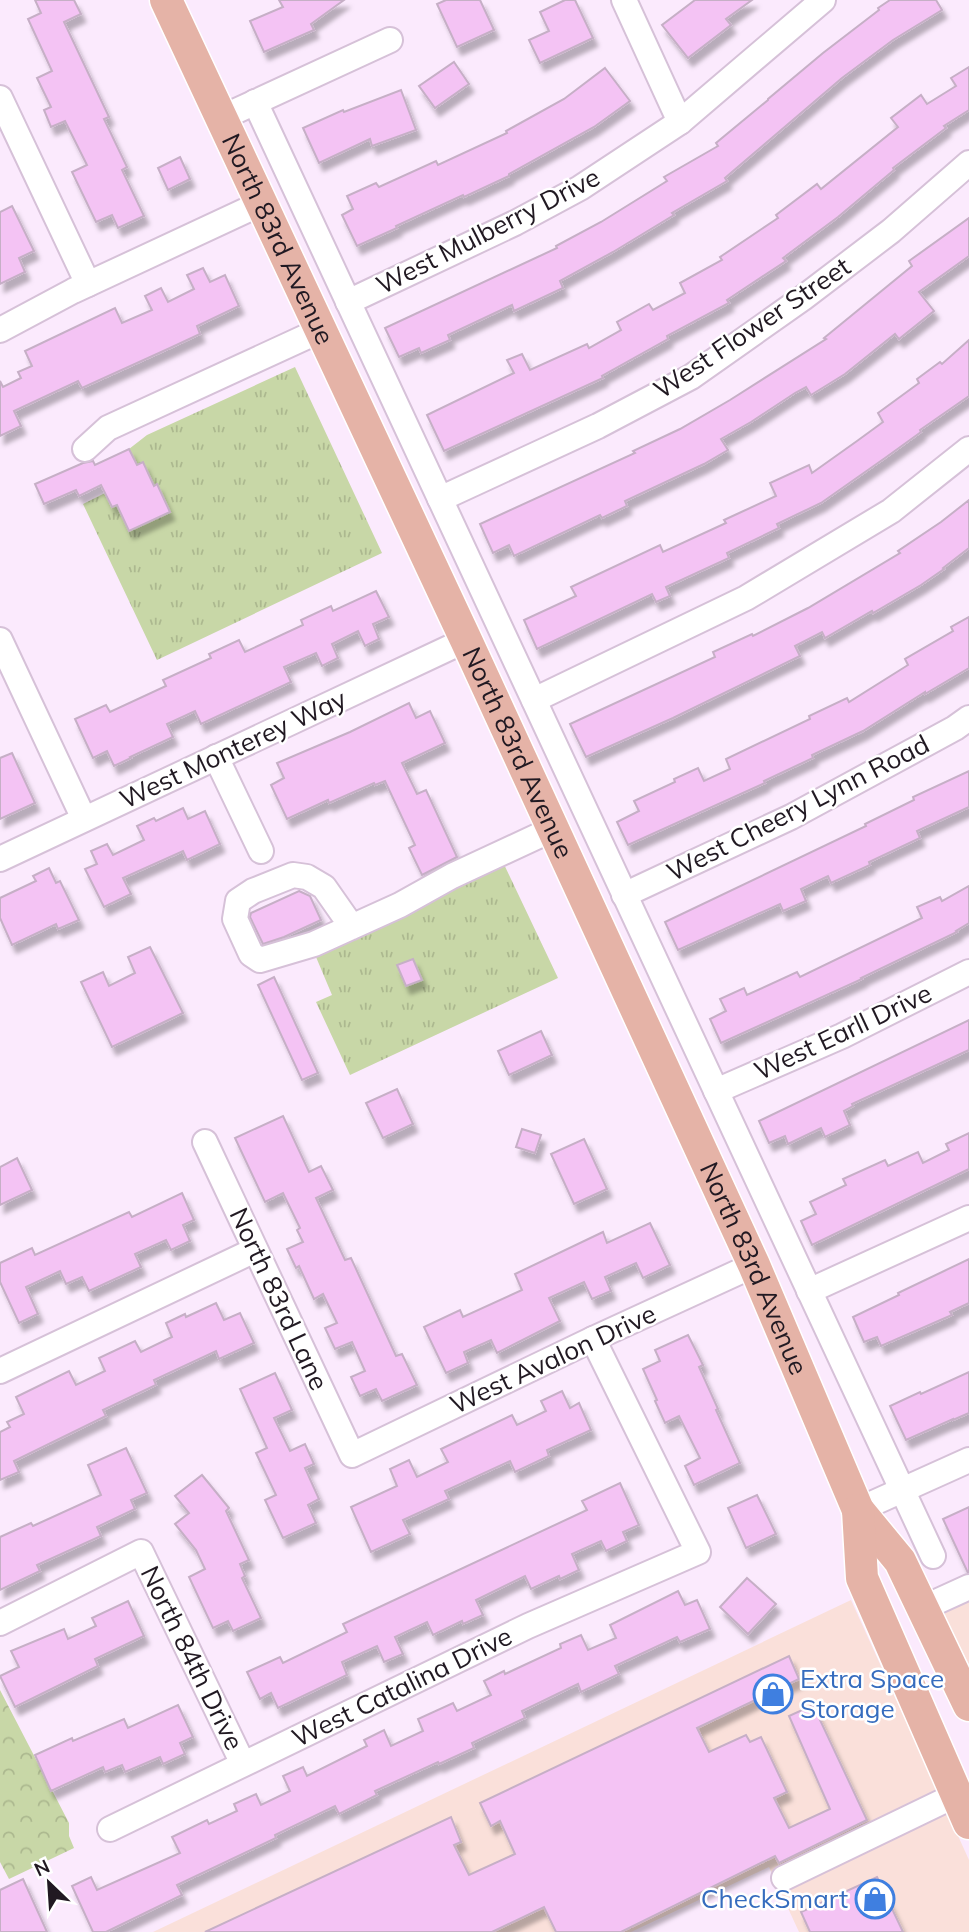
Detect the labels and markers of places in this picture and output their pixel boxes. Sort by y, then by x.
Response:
place label: Extra Space Storage [800,1662,944,1725]
shop icon: Extra Space Storage [752,1673,794,1715]
shop icon: CheckSmart [854,1878,896,1920]
place label: CheckSmart [701,1882,848,1915]

